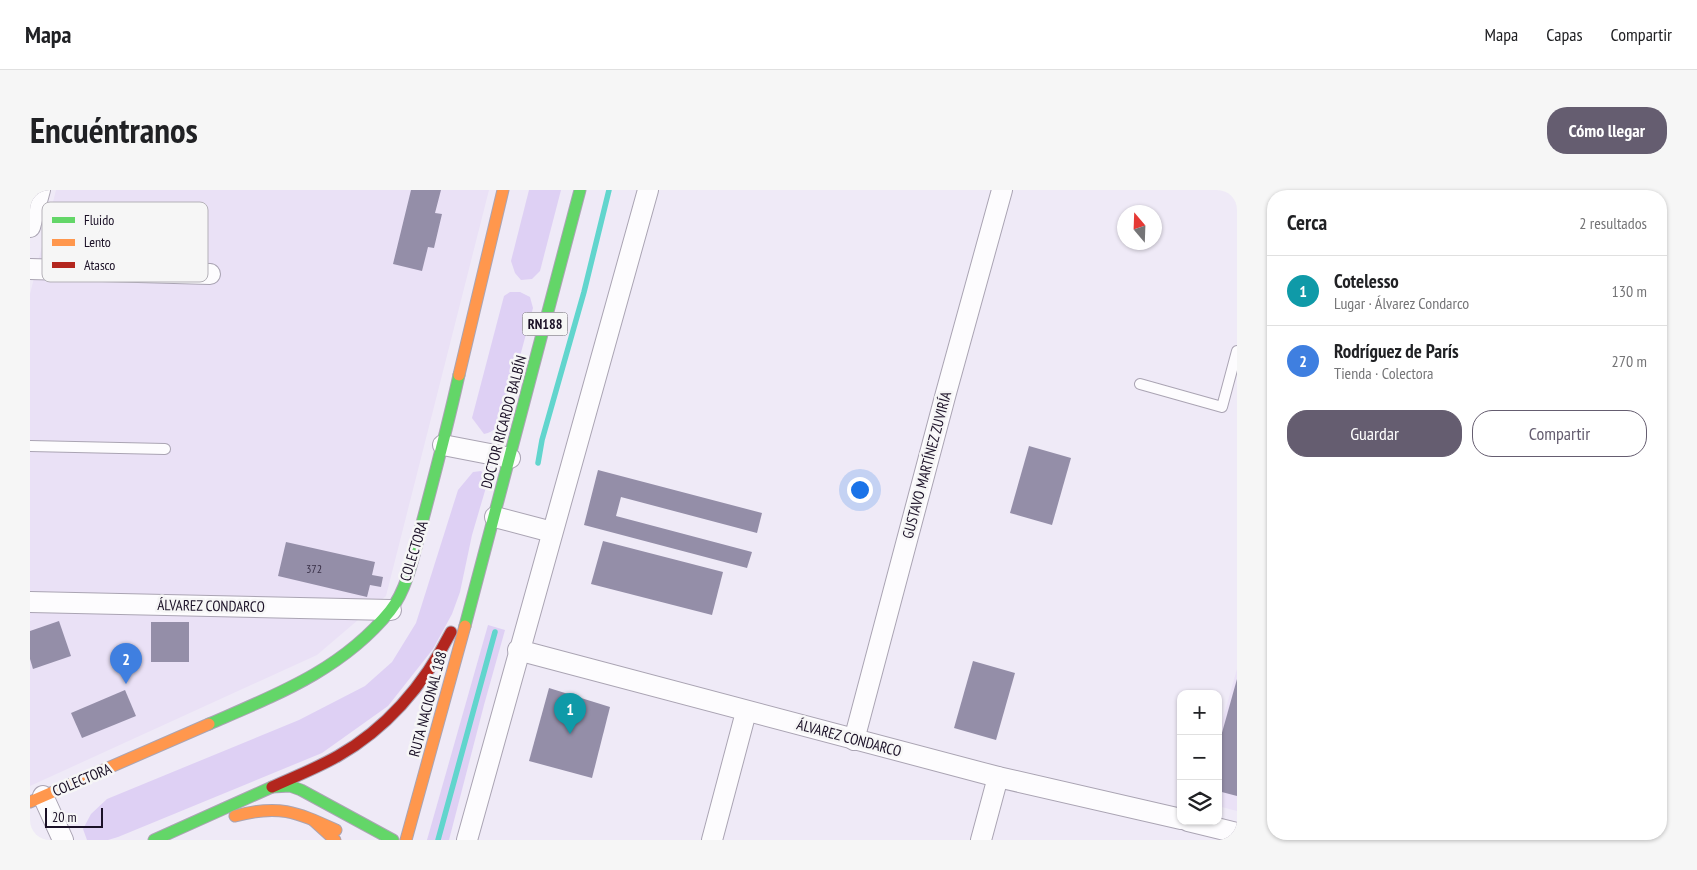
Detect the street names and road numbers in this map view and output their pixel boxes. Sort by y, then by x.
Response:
road number: RN188 [522,312,568,336]
street label: DOCTOR RICARDO BALBÍN [477,353,530,491]
street label: GUSTAVO MARTÍNEZ ZUVIRÍA [898,388,956,541]
street label: COLECTORA [395,517,432,583]
street label: ÁLVAREZ CONDARCO [157,595,265,616]
street label: RUTA NACIONAL 188 [404,649,451,759]
street label: ÁLVAREZ CONDARCO [795,714,904,761]
street label: COLECTORA [49,758,115,800]

